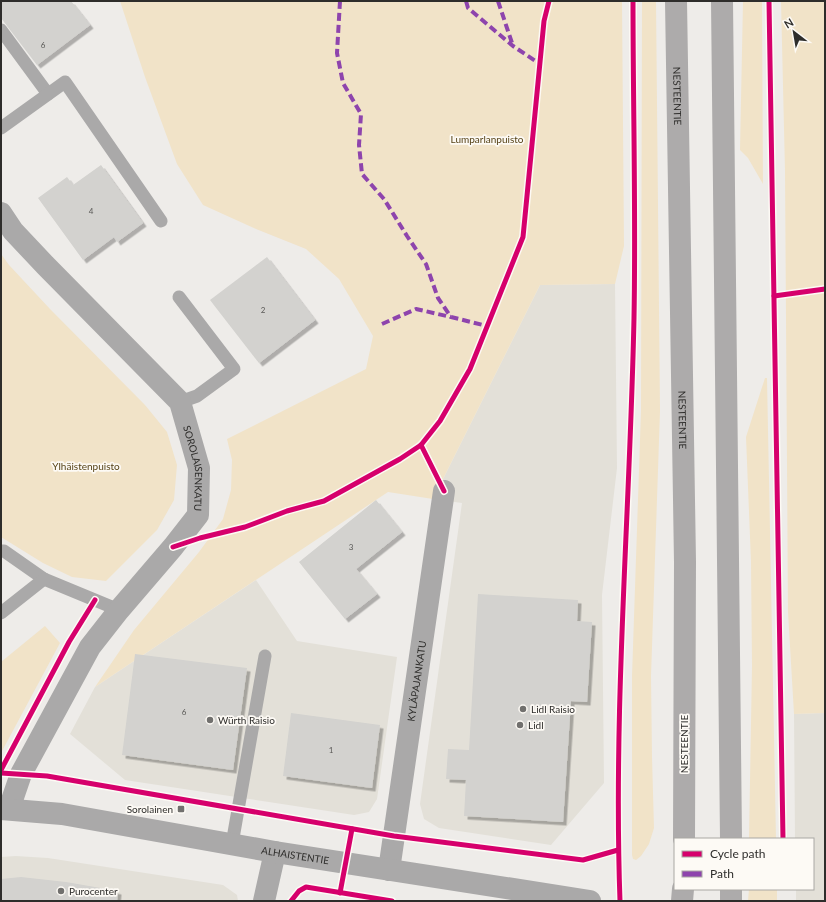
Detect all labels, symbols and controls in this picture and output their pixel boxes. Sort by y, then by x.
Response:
north arrow [774,12,814,52]
text: N [782,15,796,31]
house number: 6 [41,40,46,50]
street label: NESTEENTIE [671,67,684,126]
park label: Lumparlanpuisto [451,133,524,145]
house number: 4 [89,206,94,216]
house number: 2 [261,305,266,315]
street label: NESTEENTIE [676,391,689,449]
street label: SOROLAISENKATU [181,424,205,511]
park label: Ylhäistenpuisto [52,460,120,472]
house number: 3 [349,542,354,552]
street label: KYLÄPAJANKATU [405,640,428,722]
place label: Lidl Raisio [531,703,575,715]
marker: Lidl Raisio [518,704,528,714]
house number: 6 [182,707,187,717]
place label: Würth Raisio [218,714,275,726]
marker: Würth Raisio [205,715,215,725]
street label: NESTEENTIE [678,715,690,773]
place label: Lidl [528,719,544,731]
marker: Lidl [515,720,525,730]
house number: 1 [329,745,334,755]
place label: Sorolainen [127,803,173,815]
marker: Sorolainen [176,804,186,814]
legend [674,838,814,890]
street label: ALHAISTENTIE [260,844,330,866]
text: Cycle path [710,846,765,861]
text: Path [710,866,734,881]
place label: Purocenter [69,885,118,897]
marker: Purocenter [56,886,66,896]

